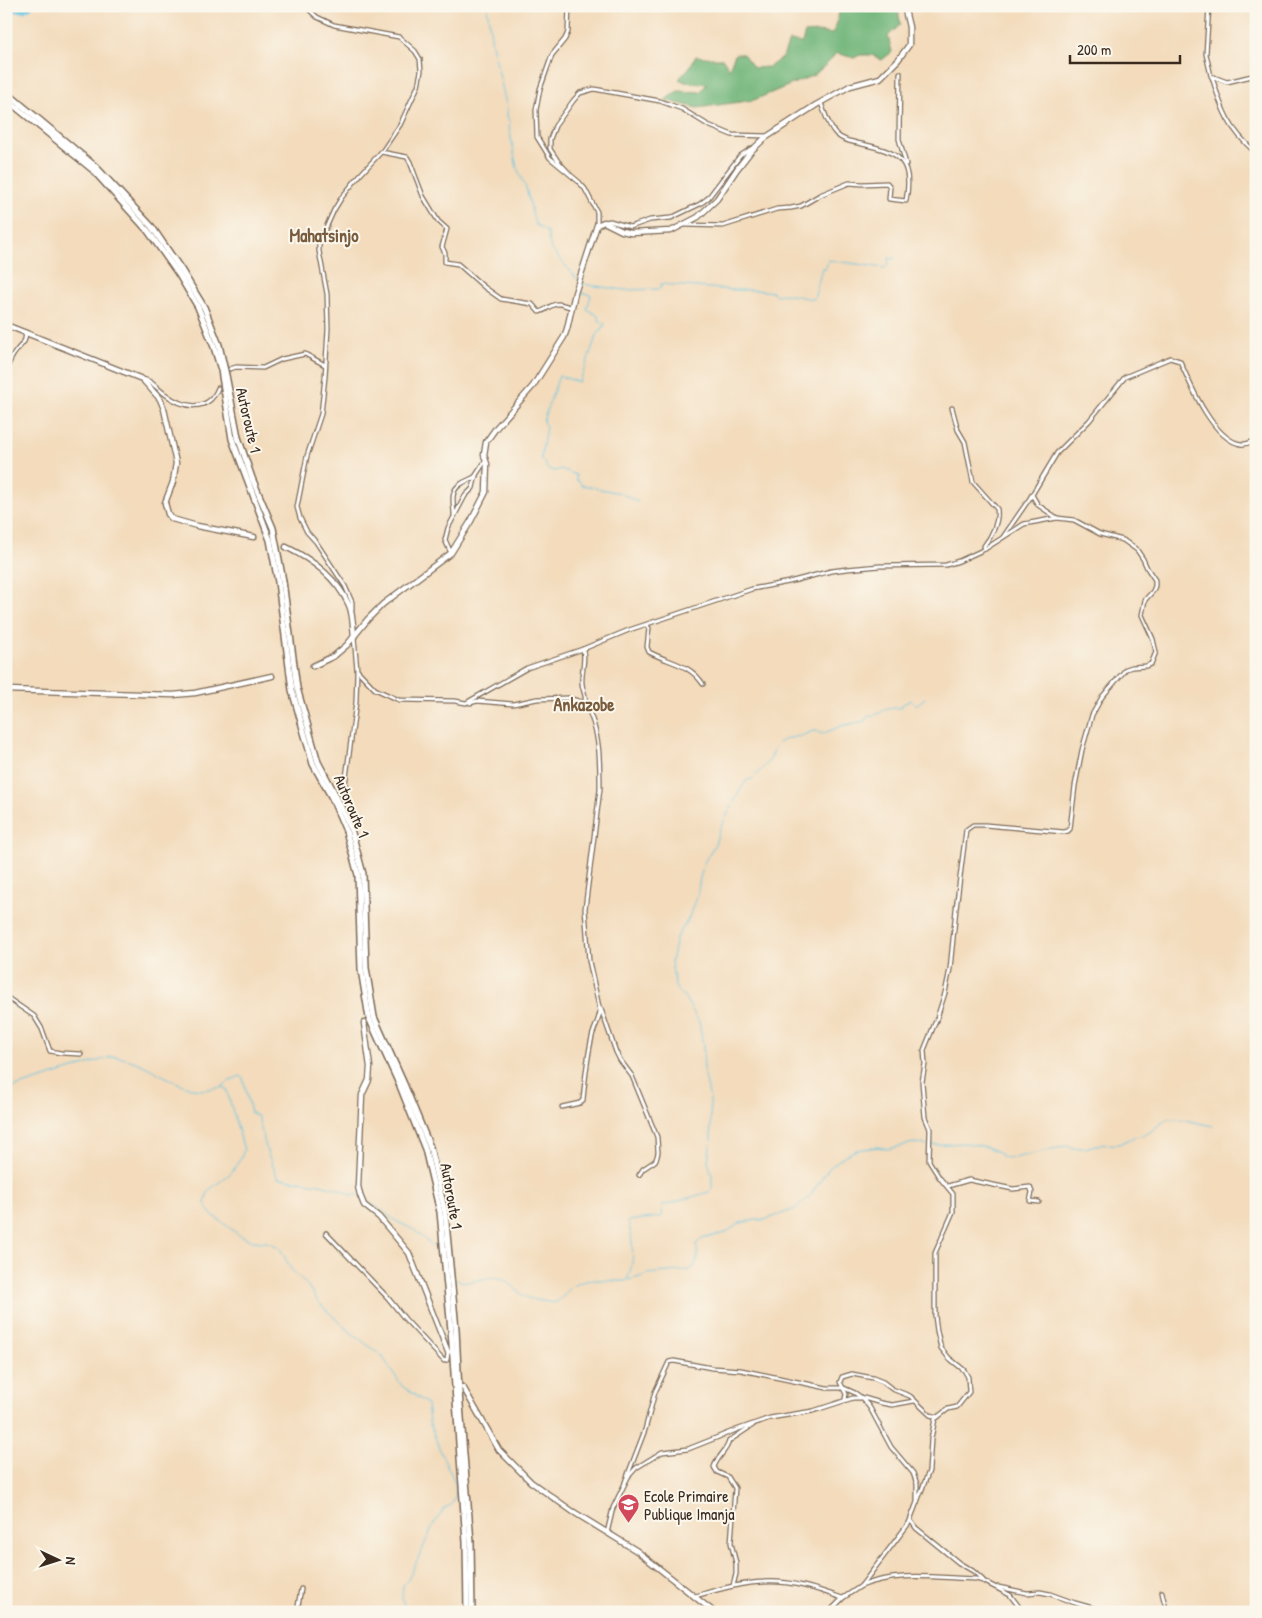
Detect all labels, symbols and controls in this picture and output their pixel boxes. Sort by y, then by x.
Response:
scale bar [1070,32,1180,64]
text: 200 m [1077,39,1111,60]
district label: Mahatsinjo [289,223,359,248]
street label: Autoroute 1 [231,385,267,455]
district label: Ankazobe [554,692,615,717]
street label: Autoroute 1 [329,771,375,841]
street label: Autoroute 1 [435,1161,469,1231]
place label: Ecole Primaire Publique Imanja [644,1485,735,1525]
school or university icon: Ecole Primaire Publique Imanja [616,1493,640,1524]
north arrow [32,1536,82,1586]
text: N [62,1557,81,1566]

